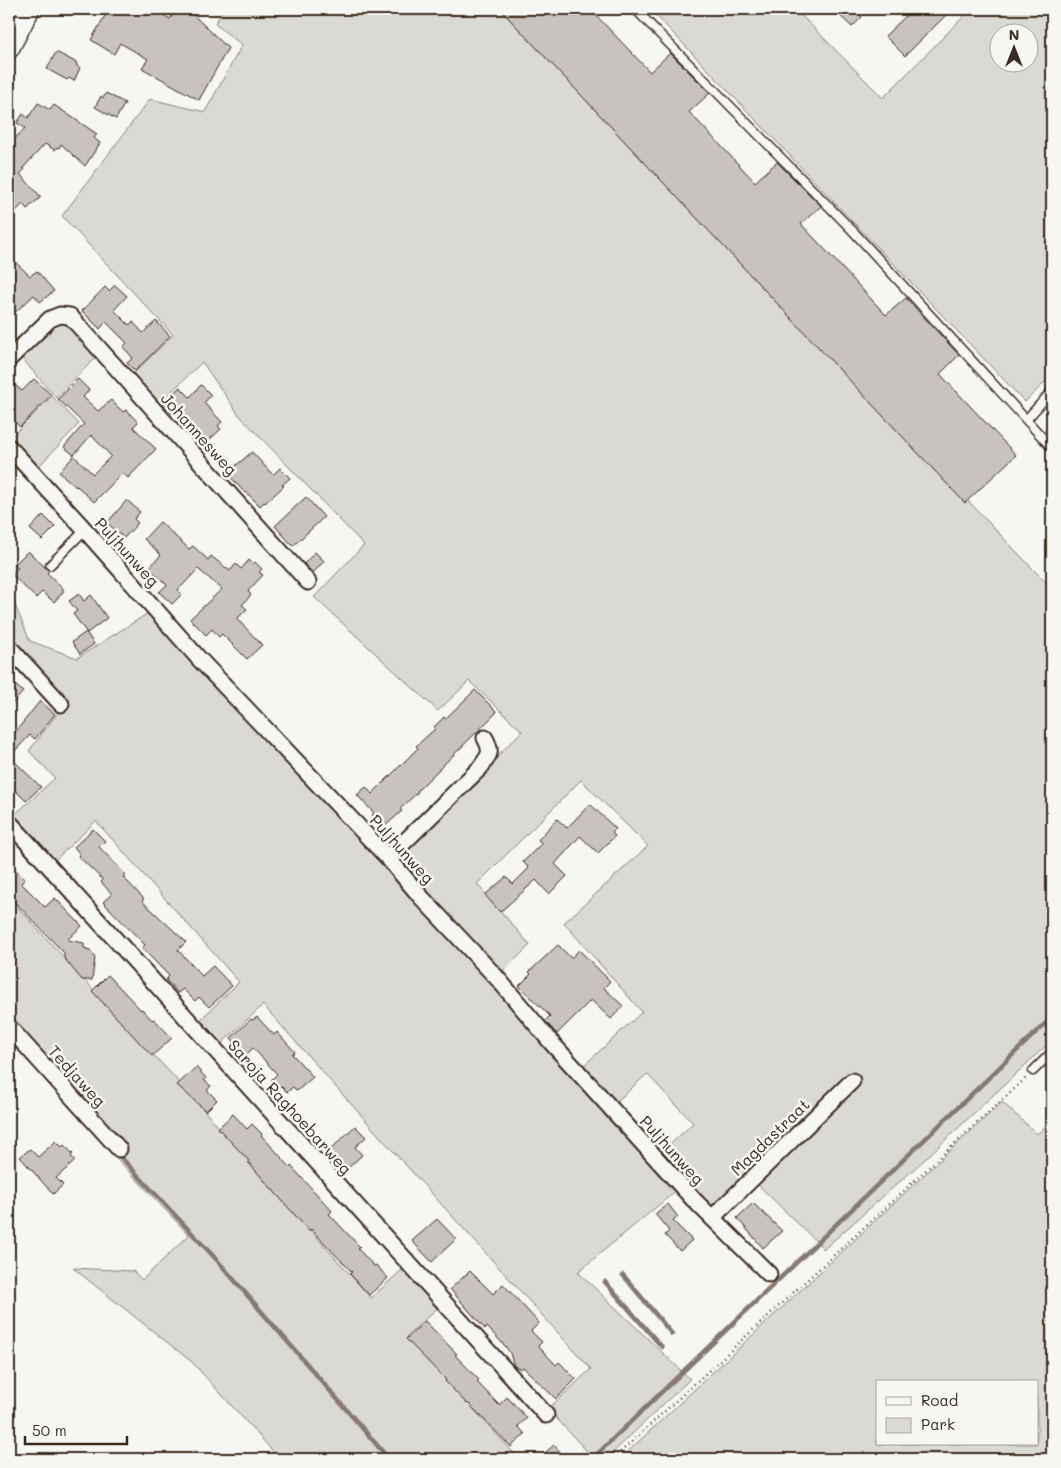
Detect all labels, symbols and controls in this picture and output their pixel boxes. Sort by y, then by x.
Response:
north arrow [988,22,1038,72]
text: N [1009,25,1019,44]
street label: Johannesweg [157,388,242,479]
street label: Puljhunweg [91,513,164,591]
street label: Puljhunweg [366,810,439,888]
street label: Saroja Raghoebarweg [224,1035,357,1179]
street label: Tedjaweg [44,1040,111,1111]
street label: Magdastraat [726,1094,814,1180]
street label: Puljhunweg [636,1111,709,1189]
legend [876,1380,1038,1446]
text: Road [921,1390,958,1410]
scale bar [25,1413,128,1445]
text: Park [921,1414,955,1434]
text: 50 m [32,1420,67,1440]

